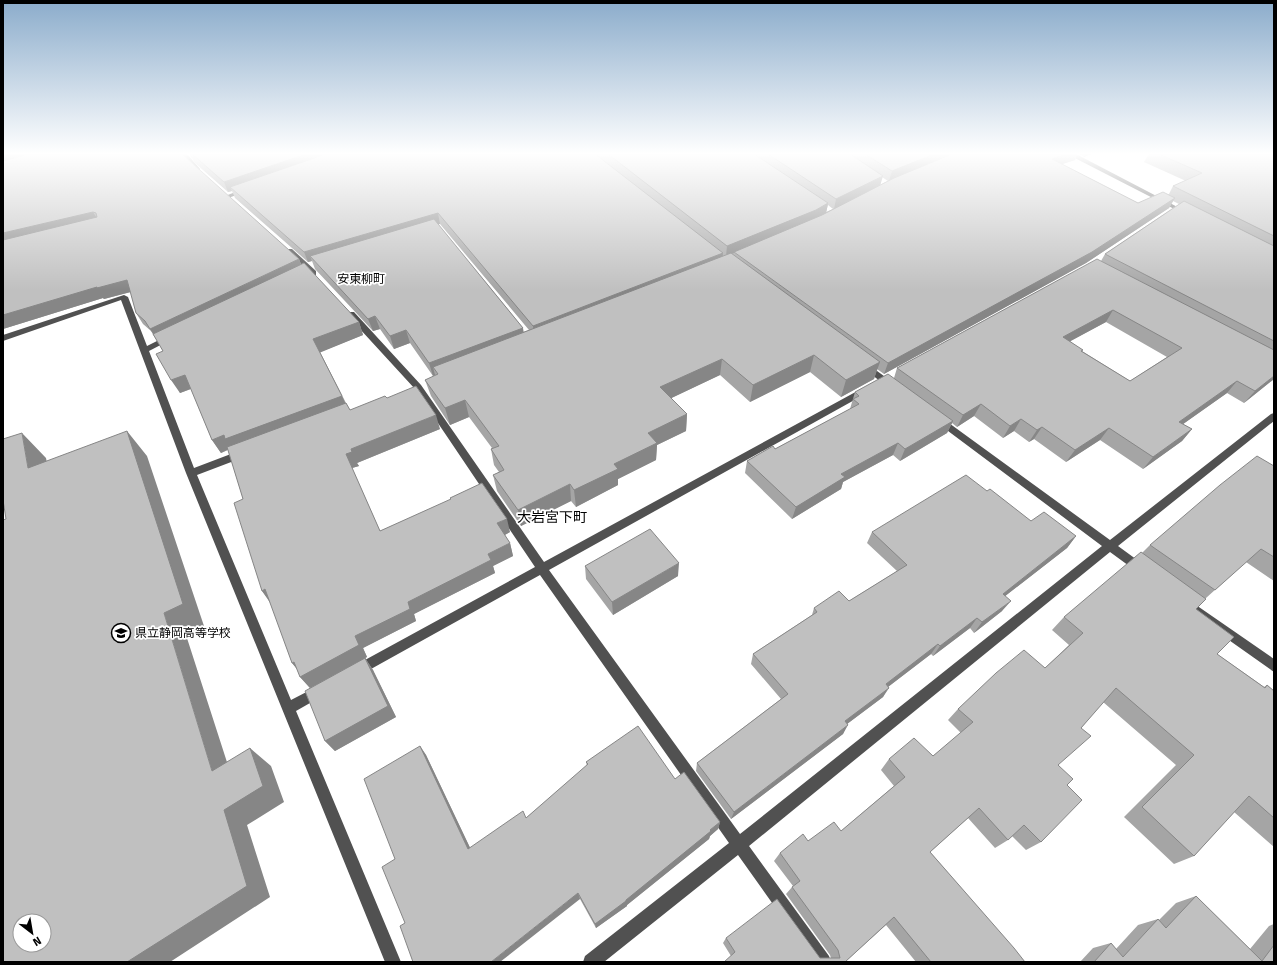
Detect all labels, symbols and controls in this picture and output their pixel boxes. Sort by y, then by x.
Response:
district label: 安東柳町 [337,272,385,286]
district label: 大岩宮下町 [517,509,587,526]
school or university icon: 県立静岡高等学校 [110,622,132,644]
place label: 県立静岡高等学校 [135,626,231,640]
north arrow [12,913,52,953]
text: N [30,934,43,949]

